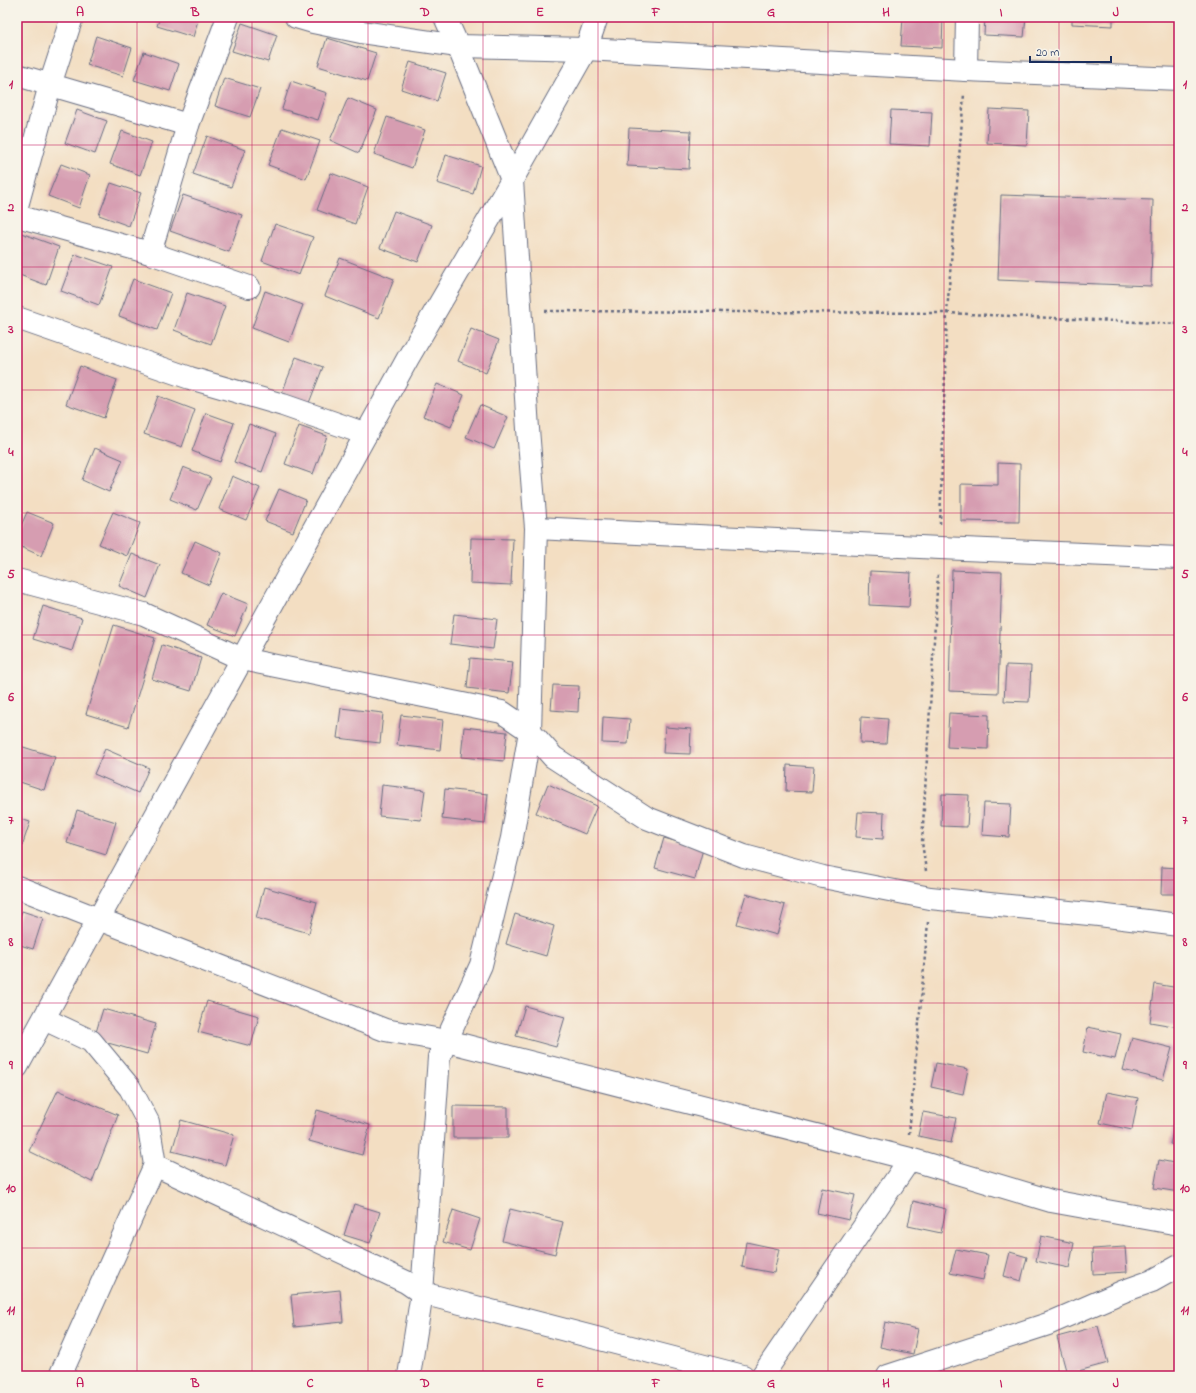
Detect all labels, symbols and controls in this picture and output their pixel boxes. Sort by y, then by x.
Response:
text: A [76,3,84,22]
text: B [190,3,200,22]
text: C [306,3,314,22]
text: D [419,3,430,22]
text: E [536,3,544,22]
text: F [651,3,661,22]
text: G [767,3,775,22]
text: H [882,3,890,22]
text: I [999,3,1003,22]
text: J [1113,3,1119,22]
scale bar [1030,38,1111,64]
text: 20 m [1036,44,1059,62]
text: 1 [9,75,14,94]
text: 1 [1183,75,1188,94]
text: 2 [7,198,15,217]
text: 2 [1181,198,1189,217]
text: 3 [7,320,14,339]
text: 3 [1181,320,1188,339]
text: 4 [7,443,14,462]
text: 4 [1181,443,1188,462]
text: 5 [7,565,15,584]
text: 5 [1181,565,1189,584]
text: 6 [7,688,14,707]
text: 6 [1181,688,1188,707]
text: 7 [8,811,14,830]
text: 7 [1182,811,1188,830]
text: 8 [8,933,14,952]
text: 8 [1182,933,1188,952]
text: 9 [8,1056,14,1075]
text: 9 [1182,1056,1188,1075]
text: 10 [6,1179,16,1198]
text: 10 [1180,1179,1190,1198]
text: 11 [7,1301,16,1320]
text: 11 [1181,1301,1190,1320]
text: A [76,1374,84,1393]
text: B [190,1374,200,1393]
text: C [306,1374,314,1393]
text: D [419,1374,430,1393]
text: E [536,1374,544,1393]
text: F [651,1374,661,1393]
text: G [767,1374,775,1393]
text: H [882,1374,890,1393]
text: I [999,1374,1003,1393]
text: J [1113,1374,1119,1393]

